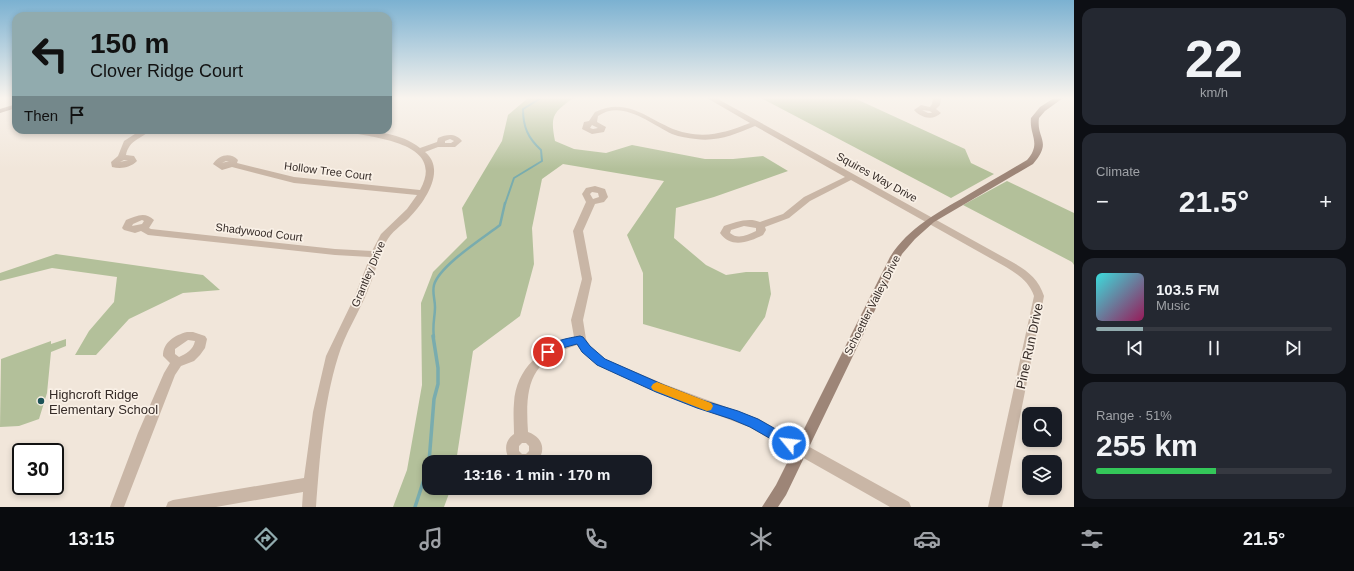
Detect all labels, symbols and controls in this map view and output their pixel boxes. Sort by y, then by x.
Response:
icon: left [24,28,76,80]
text: 150 m [90,28,169,59]
text: 22 [1185,30,1243,88]
text: Clover Ridge Court [90,61,243,81]
text: km/h [1200,85,1228,100]
icon: arrive [66,104,88,126]
text: Then [24,107,58,124]
street label: Squires Way Drive [834,150,920,204]
street label: Hollow Tree Court [284,160,372,182]
text: Climate [1096,164,1140,179]
text: 21.5° [1179,185,1249,218]
text: − [1096,189,1109,214]
text: + [1319,189,1332,214]
street label: Shadywood Court [215,221,303,243]
street label: Grantley Drive [349,239,387,309]
street label: Schoettler Valley Drive [842,253,902,357]
text: 103.5 FM [1156,281,1219,298]
text: Music [1156,298,1190,313]
street label: Pine Run Drive [1013,302,1046,390]
pin [531,335,565,369]
icon: previous [1124,337,1146,359]
icon: pause [1203,337,1225,359]
icon: next [1282,337,1304,359]
icon: arrive [537,341,559,363]
place label: Highcroft Ridge Elementary School [49,387,158,417]
marker: Highcroft Ridge Elementary School [36,396,46,406]
map controls [1022,407,1062,495]
button: search [1022,407,1062,447]
text: Range · 51% [1096,408,1172,423]
position arrow [768,422,810,464]
text: 255 km [1096,429,1198,462]
speed limit sign: 30 [12,443,64,495]
button: layers [1022,455,1062,495]
text: 13:16 · 1 min · 170 m [464,466,610,483]
icon: directions [252,525,280,553]
icon: music [417,525,445,553]
icon: phone [582,525,610,553]
icon: climate [747,525,775,553]
icon: car [913,525,941,553]
icon: filters [1078,525,1106,553]
text: 13:15 [69,529,115,549]
text: 21.5° [1243,529,1285,549]

